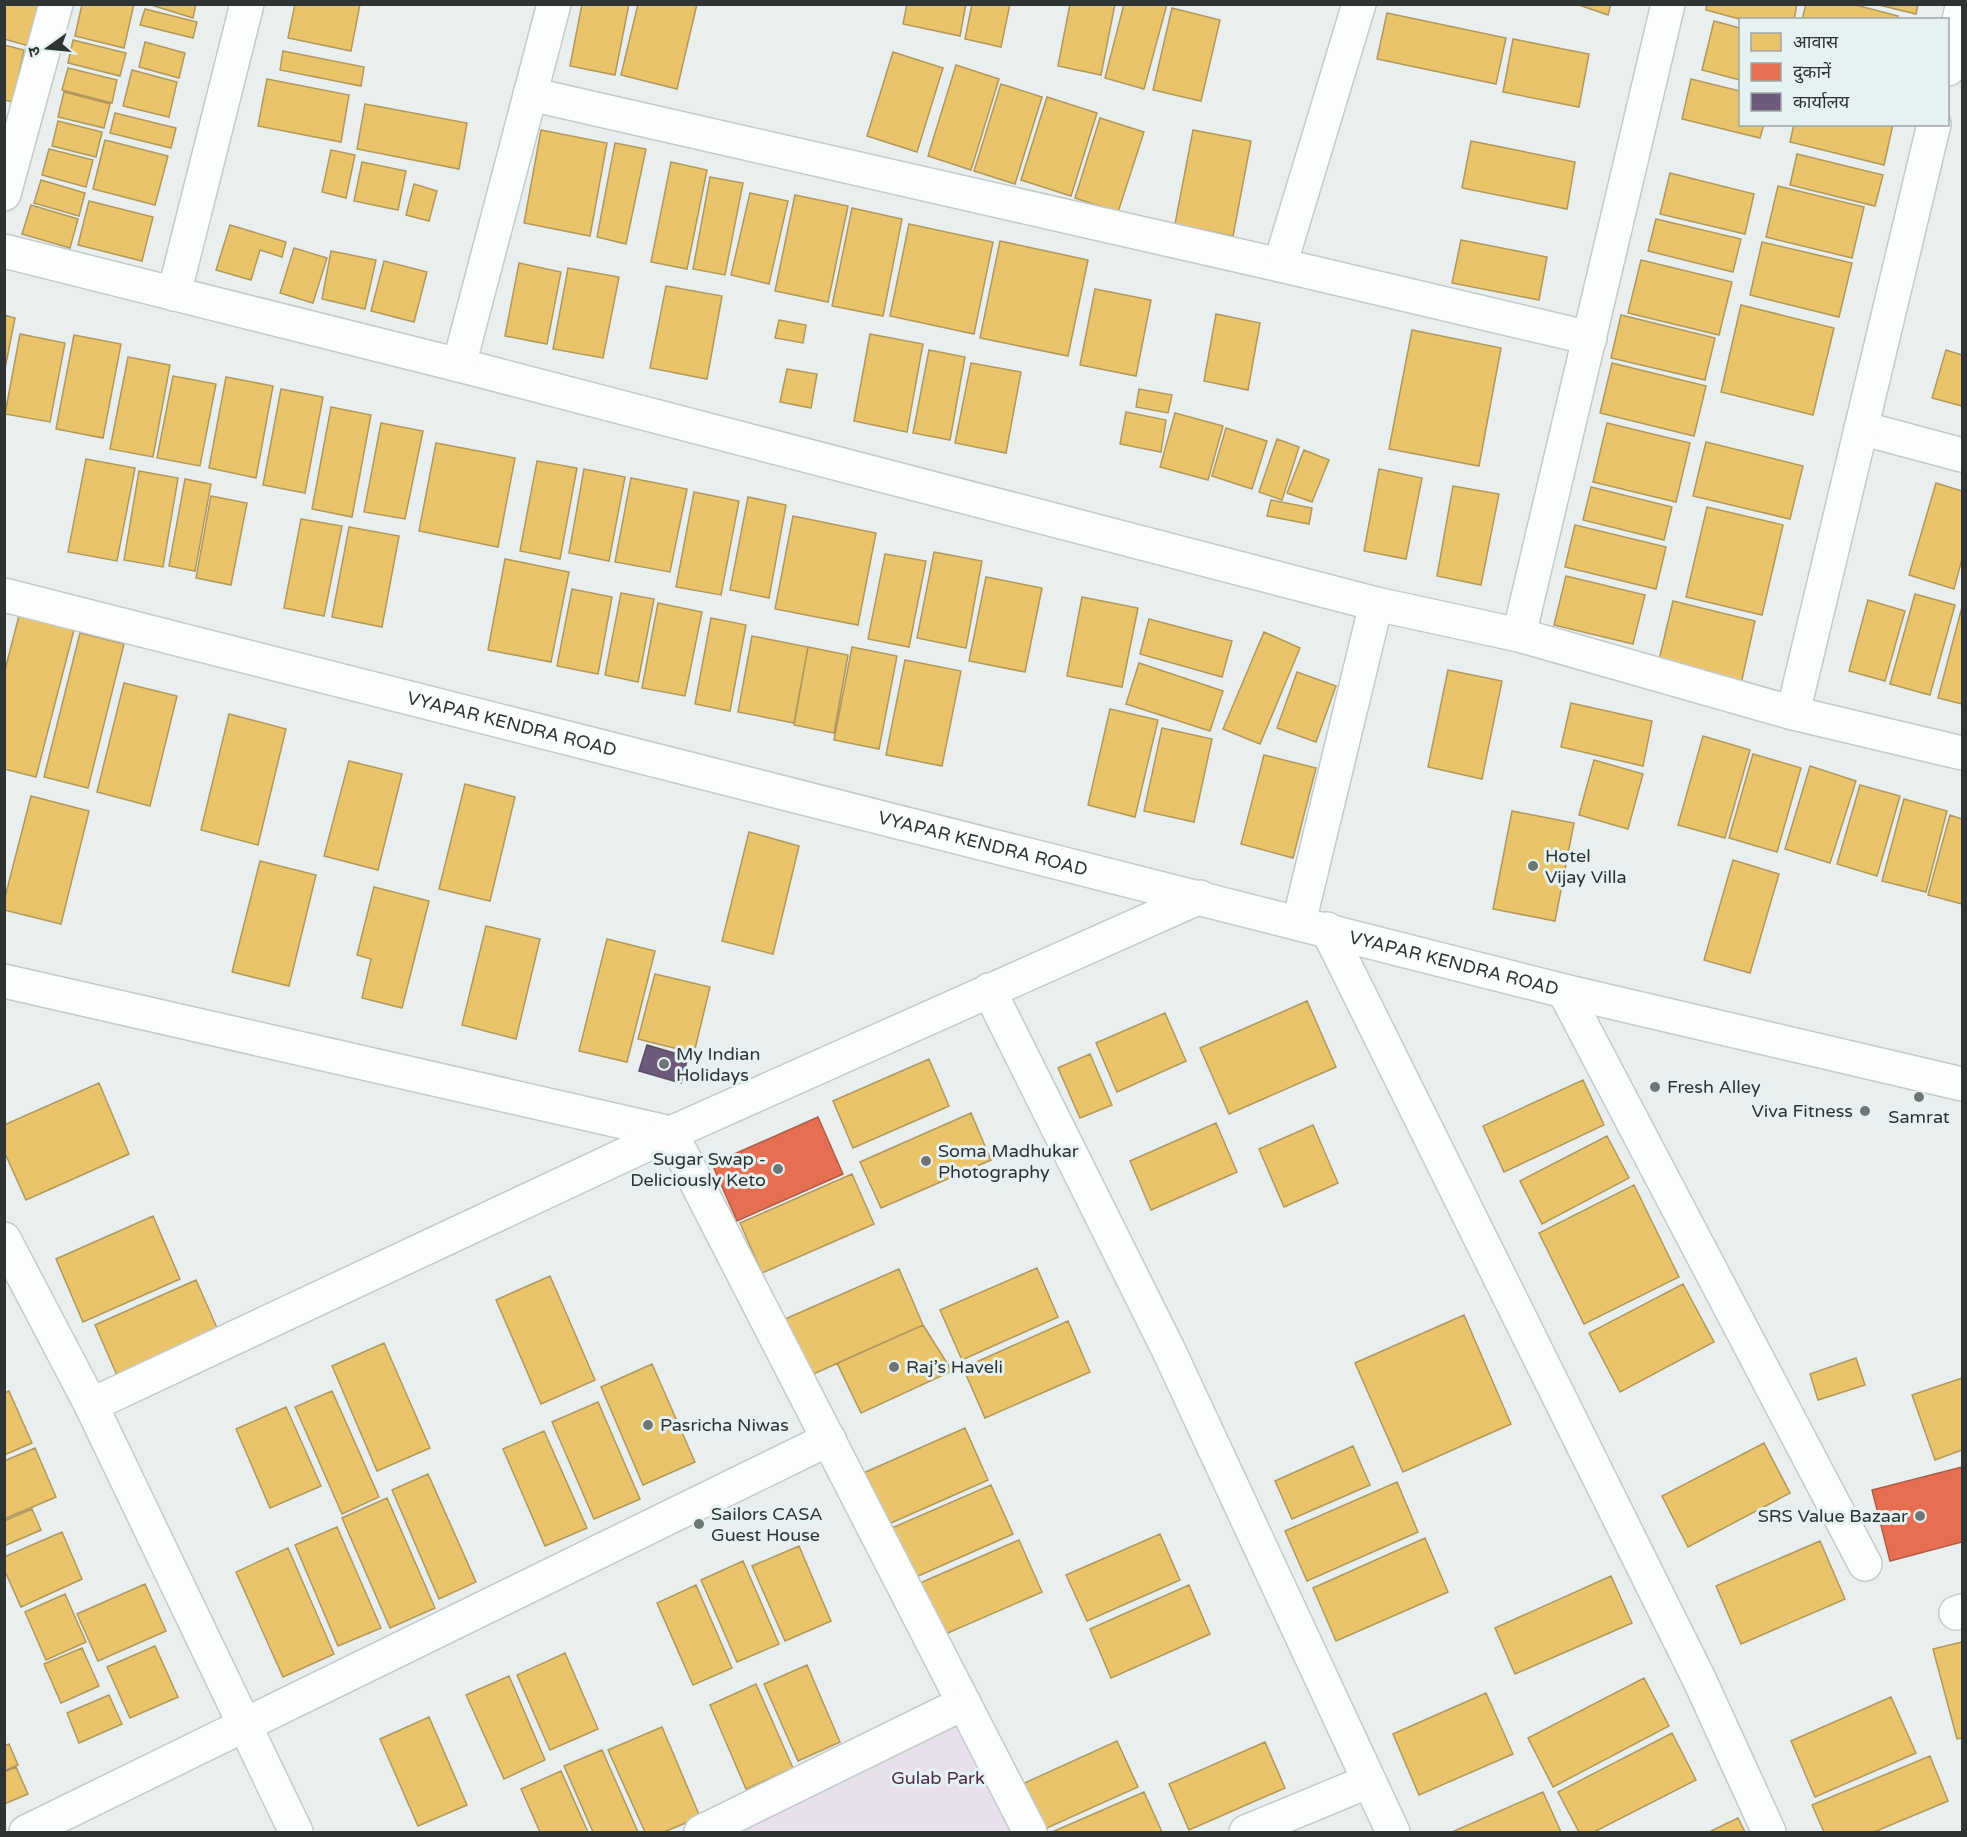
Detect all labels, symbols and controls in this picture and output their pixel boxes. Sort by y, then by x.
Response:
north arrow [18,18,78,78]
legend [1739,18,1949,126]
text: आवास [1793,31,1839,53]
text: उ [23,44,45,59]
text: दुकानें [1793,61,1832,84]
text: कार्यालय [1793,91,1850,113]
street label: VYAPAR KENDRA ROAD [405,687,619,761]
street label: VYAPAR KENDRA ROAD [876,806,1090,881]
place label: Hotel Vijay Villa [1545,845,1627,888]
marker: Hotel Vijay Villa [1526,859,1540,873]
street label: VYAPAR KENDRA ROAD [1347,926,1561,1000]
place label: My Indian Holidays [676,1043,760,1086]
marker: My Indian Holidays [657,1057,671,1071]
place label: Fresh Alley [1667,1076,1761,1098]
marker: Fresh Alley [1648,1080,1662,1094]
marker: Samrat [1912,1090,1926,1104]
place label: Viva Fitness [1751,1100,1853,1122]
marker: Viva Fitness [1858,1104,1872,1118]
place label: Samrat [1888,1106,1950,1128]
place label: Soma Madhukar Photography [938,1140,1079,1183]
place label: Sugar Swap - Deliciously Keto [630,1148,766,1191]
marker: Soma Madhukar Photography [919,1154,933,1168]
marker: Sugar Swap - Deliciously Keto [771,1162,785,1176]
place label: Raj’s Haveli [906,1356,1003,1378]
marker: Raj’s Haveli [887,1360,901,1374]
place label: Pasricha Niwas [660,1414,789,1436]
marker: Pasricha Niwas [641,1418,655,1432]
place label: Sailors CASA Guest House [711,1503,823,1546]
place label: SRS Value Bazaar [1758,1505,1908,1527]
marker: SRS Value Bazaar [1913,1509,1927,1523]
marker: Sailors CASA Guest House [692,1517,706,1531]
park label: Gulab Park [891,1767,985,1789]

